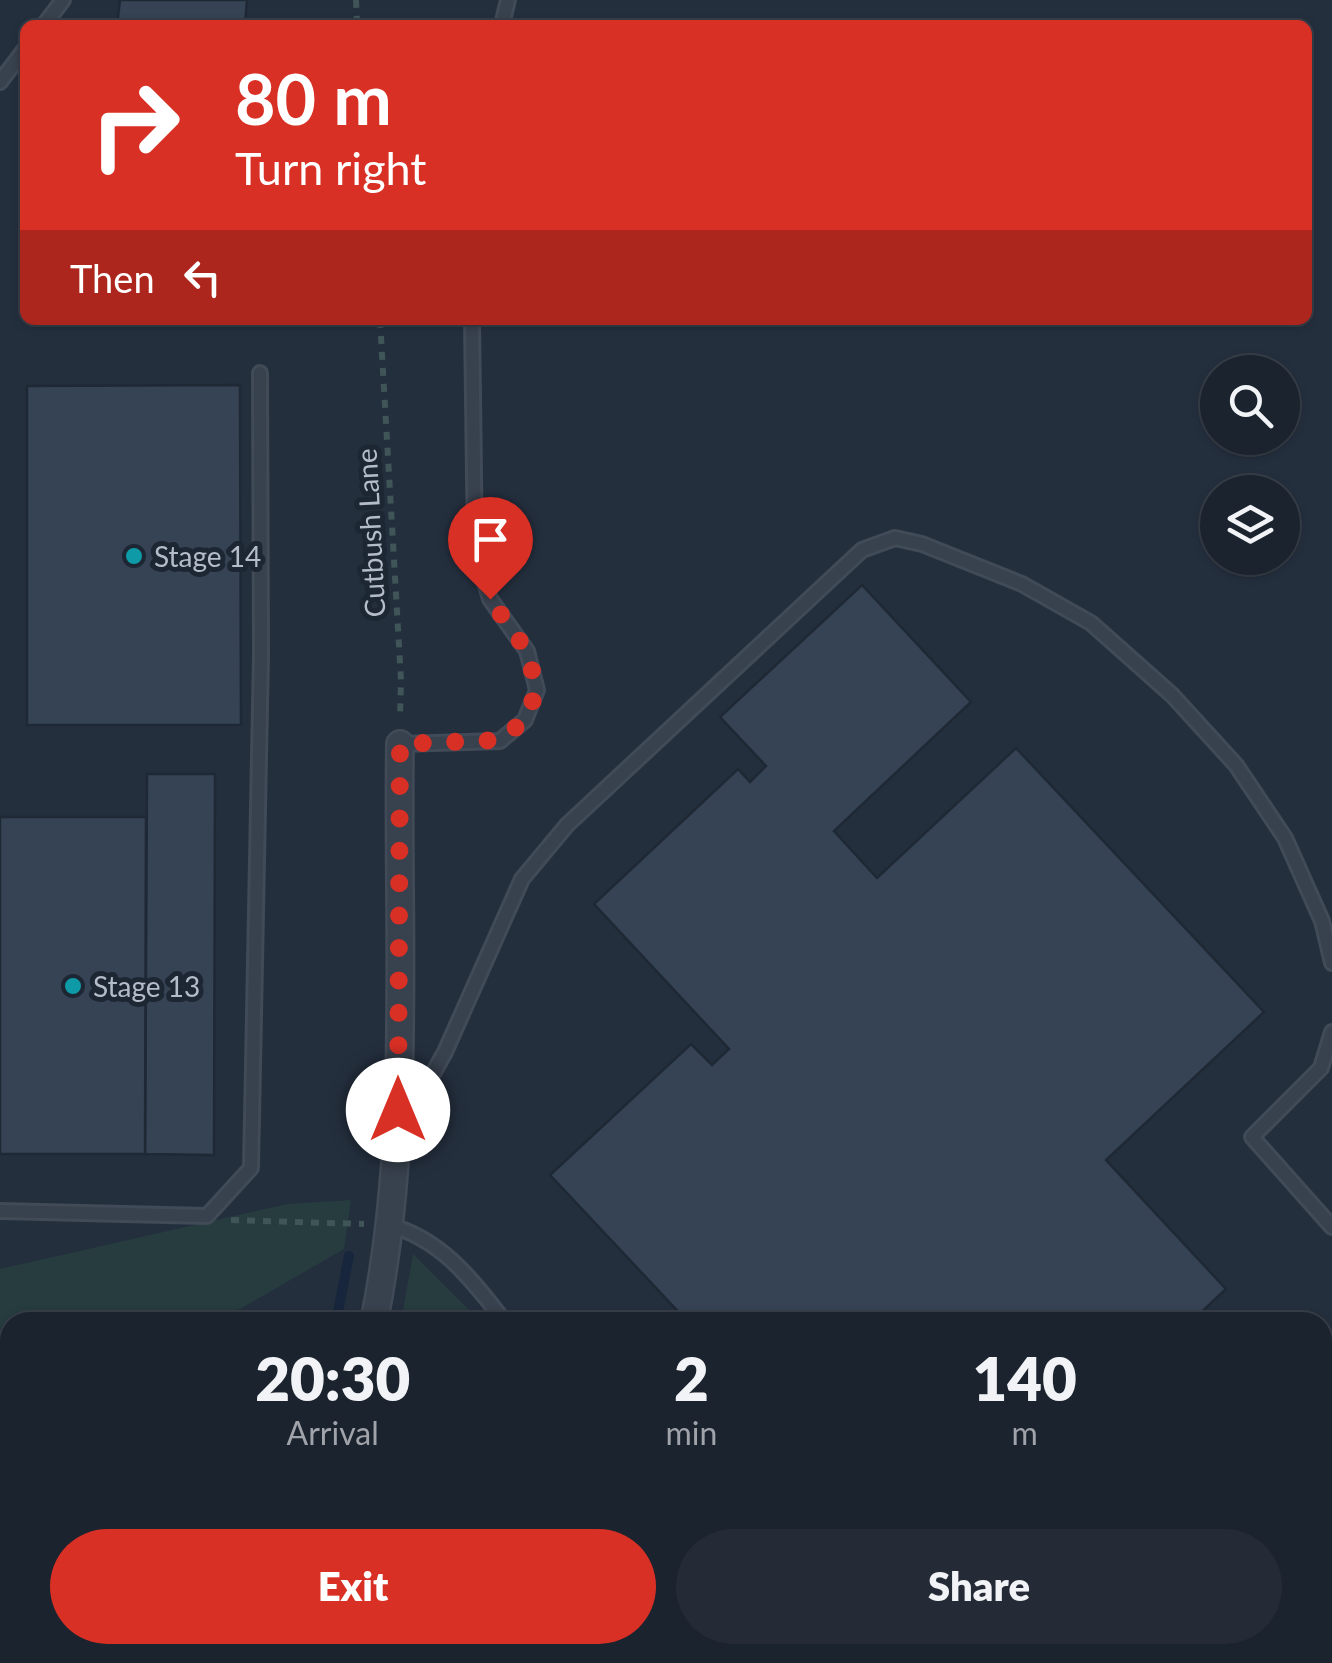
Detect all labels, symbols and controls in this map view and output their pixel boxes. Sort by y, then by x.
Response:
text: 80 m [235,56,392,140]
icon: right [70,60,200,190]
text: Turn right [235,141,426,195]
icon: left [175,250,230,305]
text: Then [70,255,155,301]
map controls [1200,355,1300,575]
button: search [1200,355,1300,455]
street label: Cutbush Lane [349,448,391,618]
button: layers [1200,475,1300,575]
pin [448,497,533,600]
icon: arrive [463,512,518,567]
place label: Stage 14 [154,539,261,573]
marker: Stage 14 [123,545,145,567]
place label: Stage 13 [93,969,200,1003]
marker: Stage 13 [62,975,84,997]
position arrow [346,1058,450,1162]
text: 20:30 [255,1342,410,1414]
text: 2 [674,1342,709,1414]
text: 140 [972,1342,1077,1414]
text: Arrival [287,1413,379,1452]
text: min [665,1413,717,1452]
text: m [1011,1413,1038,1452]
button: Exit [50,1529,656,1644]
button: Share [676,1529,1282,1644]

